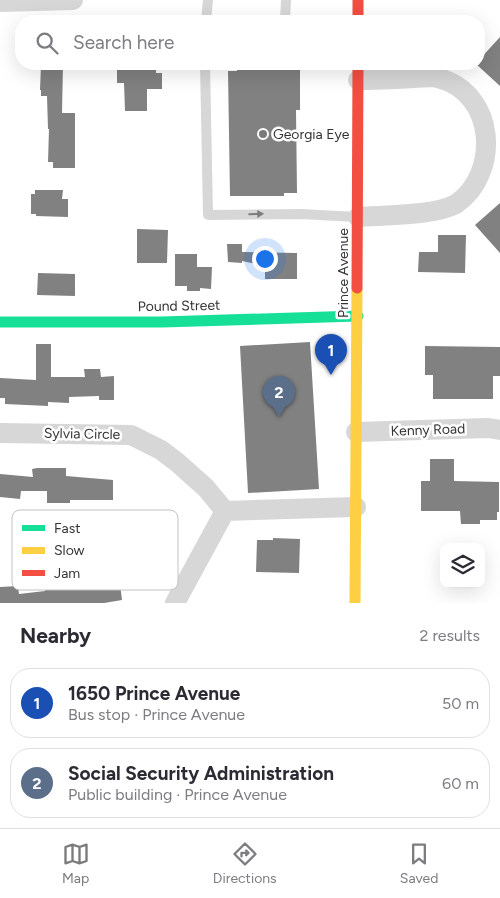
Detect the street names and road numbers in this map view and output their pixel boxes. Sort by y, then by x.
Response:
street label: Prince Avenue [335,228,352,318]
street label: Pound Street [138,297,220,315]
street label: Kenny Road [390,420,466,440]
street label: Sylvia Circle [44,425,121,443]

